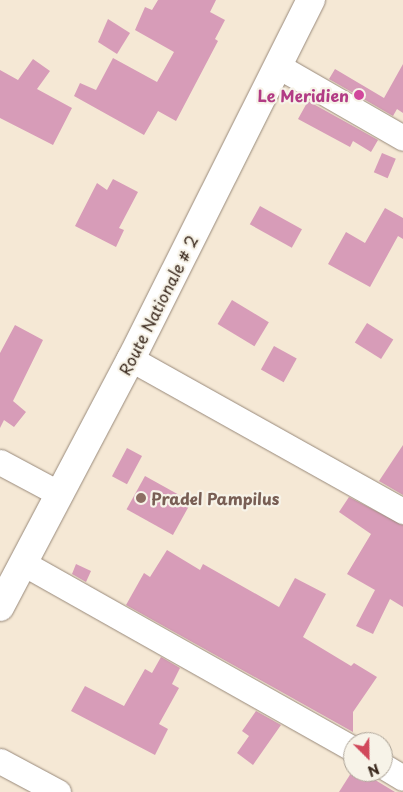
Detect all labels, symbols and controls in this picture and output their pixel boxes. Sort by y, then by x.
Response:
place label: Le Meridien [257,85,349,105]
marker: Le Meridien [353,89,365,101]
street label: Route Nationale # 2 [114,232,202,378]
place label: Pradel Pampilus [151,488,280,508]
marker: Pradel Pampilus [135,492,147,504]
north arrow [343,732,393,782]
text: N [364,759,383,782]

